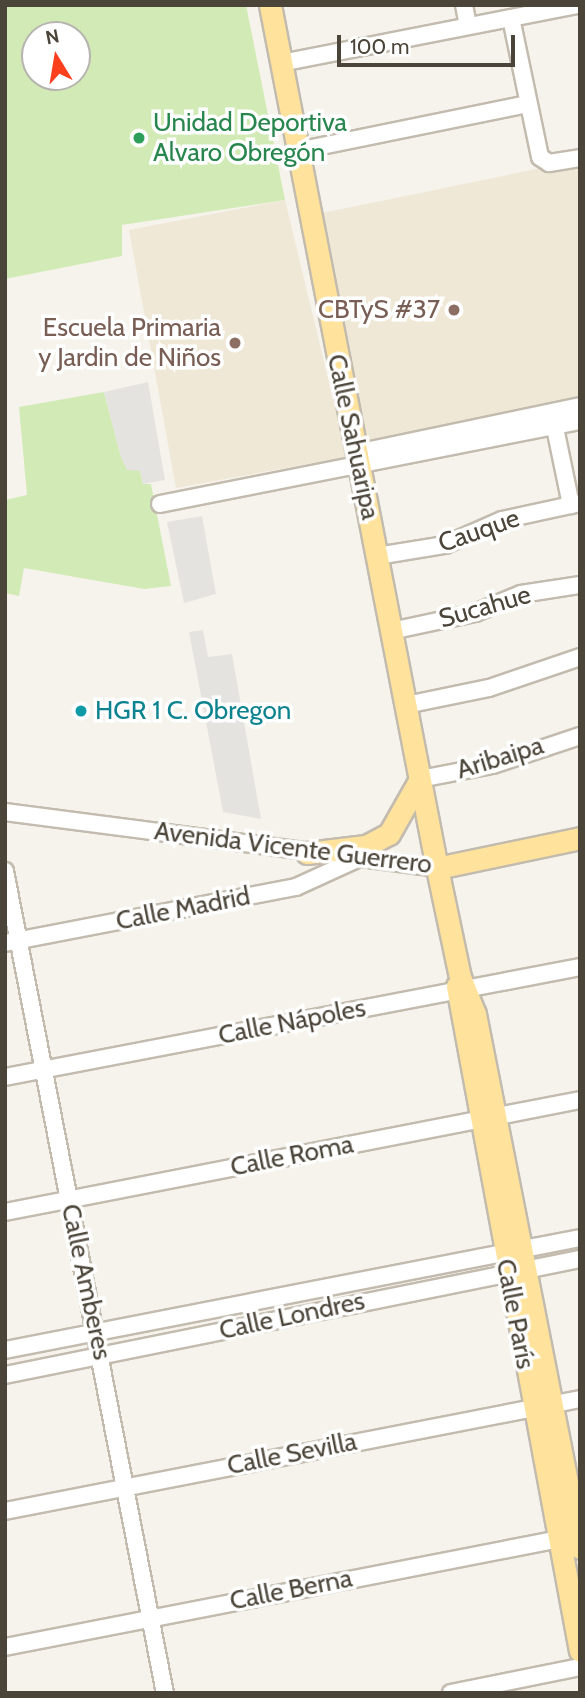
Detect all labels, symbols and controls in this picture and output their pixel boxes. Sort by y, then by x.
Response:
north arrow [21,21,91,91]
scale bar [340,21,518,65]
text: N [43,24,61,49]
text: 100 m [350,34,409,59]
place label: Unidad Deportiva Alvaro Obregón [153,107,347,168]
marker: Unidad Deportiva Alvaro Obregón [131,130,147,146]
place label: CBTyS #37 [318,294,440,326]
marker: CBTyS #37 [446,302,462,318]
place label: Escuela Primaria y Jardin de Niños [38,312,221,374]
marker: Escuela Primaria y Jardin de Niños [227,335,243,351]
street label: Calle Sahuaripa [320,351,386,523]
street label: Cauque [434,503,524,559]
street label: Sucahue [436,579,534,635]
place label: HGR 1 C. Obregon [95,695,291,727]
marker: HGR 1 C. Obregon [73,703,89,719]
street label: Aribaipa [453,730,547,786]
street label: Avenida Vicente Guerrero [153,816,433,880]
street label: Calle Madrid [113,881,253,937]
street label: Calle Nápoles [216,992,368,1052]
street label: Calle Roma [228,1129,356,1183]
street label: Calle Amberes [54,1201,118,1363]
street label: Calle París [489,1256,541,1372]
street label: Calle Londres [216,1285,368,1347]
street label: Calle Sevilla [225,1426,359,1482]
street label: Calle Berna [227,1563,355,1617]

